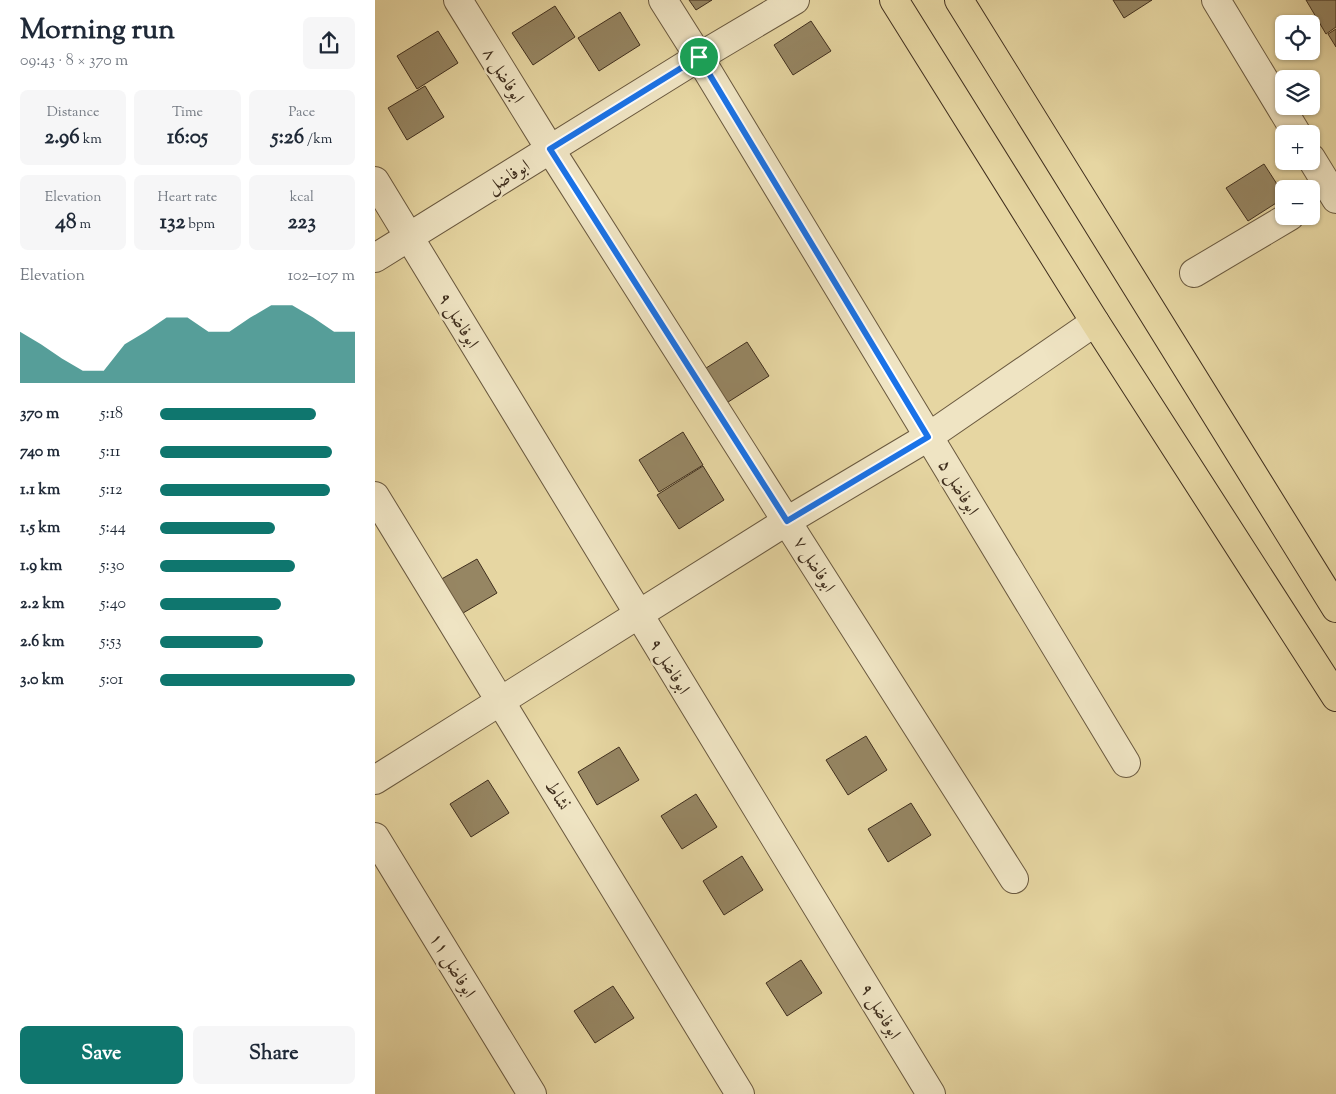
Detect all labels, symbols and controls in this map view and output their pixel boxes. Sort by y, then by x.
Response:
text: Morning run [20,11,175,51]
map controls [1275,15,1320,225]
button: locate [1275,15,1320,60]
button: share [303,17,355,69]
pin [678,36,720,78]
street label: ابوفاضل ۸ [475,43,530,109]
icon: arrive [685,43,713,71]
text: 09:43 · 8 × 370 m [20,50,128,73]
button: layers [1275,70,1320,115]
text: Distance [47,103,100,123]
text: Time [172,103,203,123]
text: Pace [288,103,315,123]
text: 2.96 [44,123,80,153]
text: 16:05 [167,123,208,153]
text: 5:26 [271,123,304,153]
button: + [1275,125,1320,170]
text: km [80,130,102,150]
text: /km [304,130,332,150]
street label: ابوفاضل [482,154,536,201]
button: − [1275,180,1320,225]
text: Elevation [45,188,102,208]
text: Heart rate [158,188,217,208]
text: kcal [290,188,314,208]
text: 48 [55,208,76,238]
text: 132 [160,208,185,238]
text: 223 [288,208,316,238]
text: m [76,215,91,235]
text: bpm [185,215,215,235]
text: Elevation [20,265,85,288]
text: 102–107 m [288,265,355,288]
street label: ابوفاضل ۹ [430,288,484,354]
text: 370 m [20,403,59,426]
text: 5:18 [100,403,123,426]
text: 740 m [20,441,60,464]
text: 5:11 [100,441,121,464]
street label: ابوفاضل ۵ [930,455,984,521]
text: 1.1 km [20,479,60,502]
text: 5:12 [100,479,123,502]
text: 1.5 km [20,517,60,540]
text: 5:44 [100,517,126,540]
street label: ابوفاضل ۷ [786,532,841,598]
text: 1.9 km [20,555,62,578]
text: 5:30 [100,555,124,578]
text: 2.2 km [20,593,64,616]
text: 5:40 [100,593,126,616]
text: 2.6 km [20,631,65,654]
text: 5:53 [100,631,122,654]
street label: ابوفاضل ۹ [641,634,695,700]
text: 3.0 km [20,669,64,692]
text: 5:01 [100,669,123,692]
street label: نشاط [537,776,575,816]
street label: ابوفاضل ۱۱ [422,928,481,1004]
street label: ابوفاضل ۹ [852,979,906,1045]
button: Save [20,1026,183,1084]
button: Share [193,1026,355,1084]

